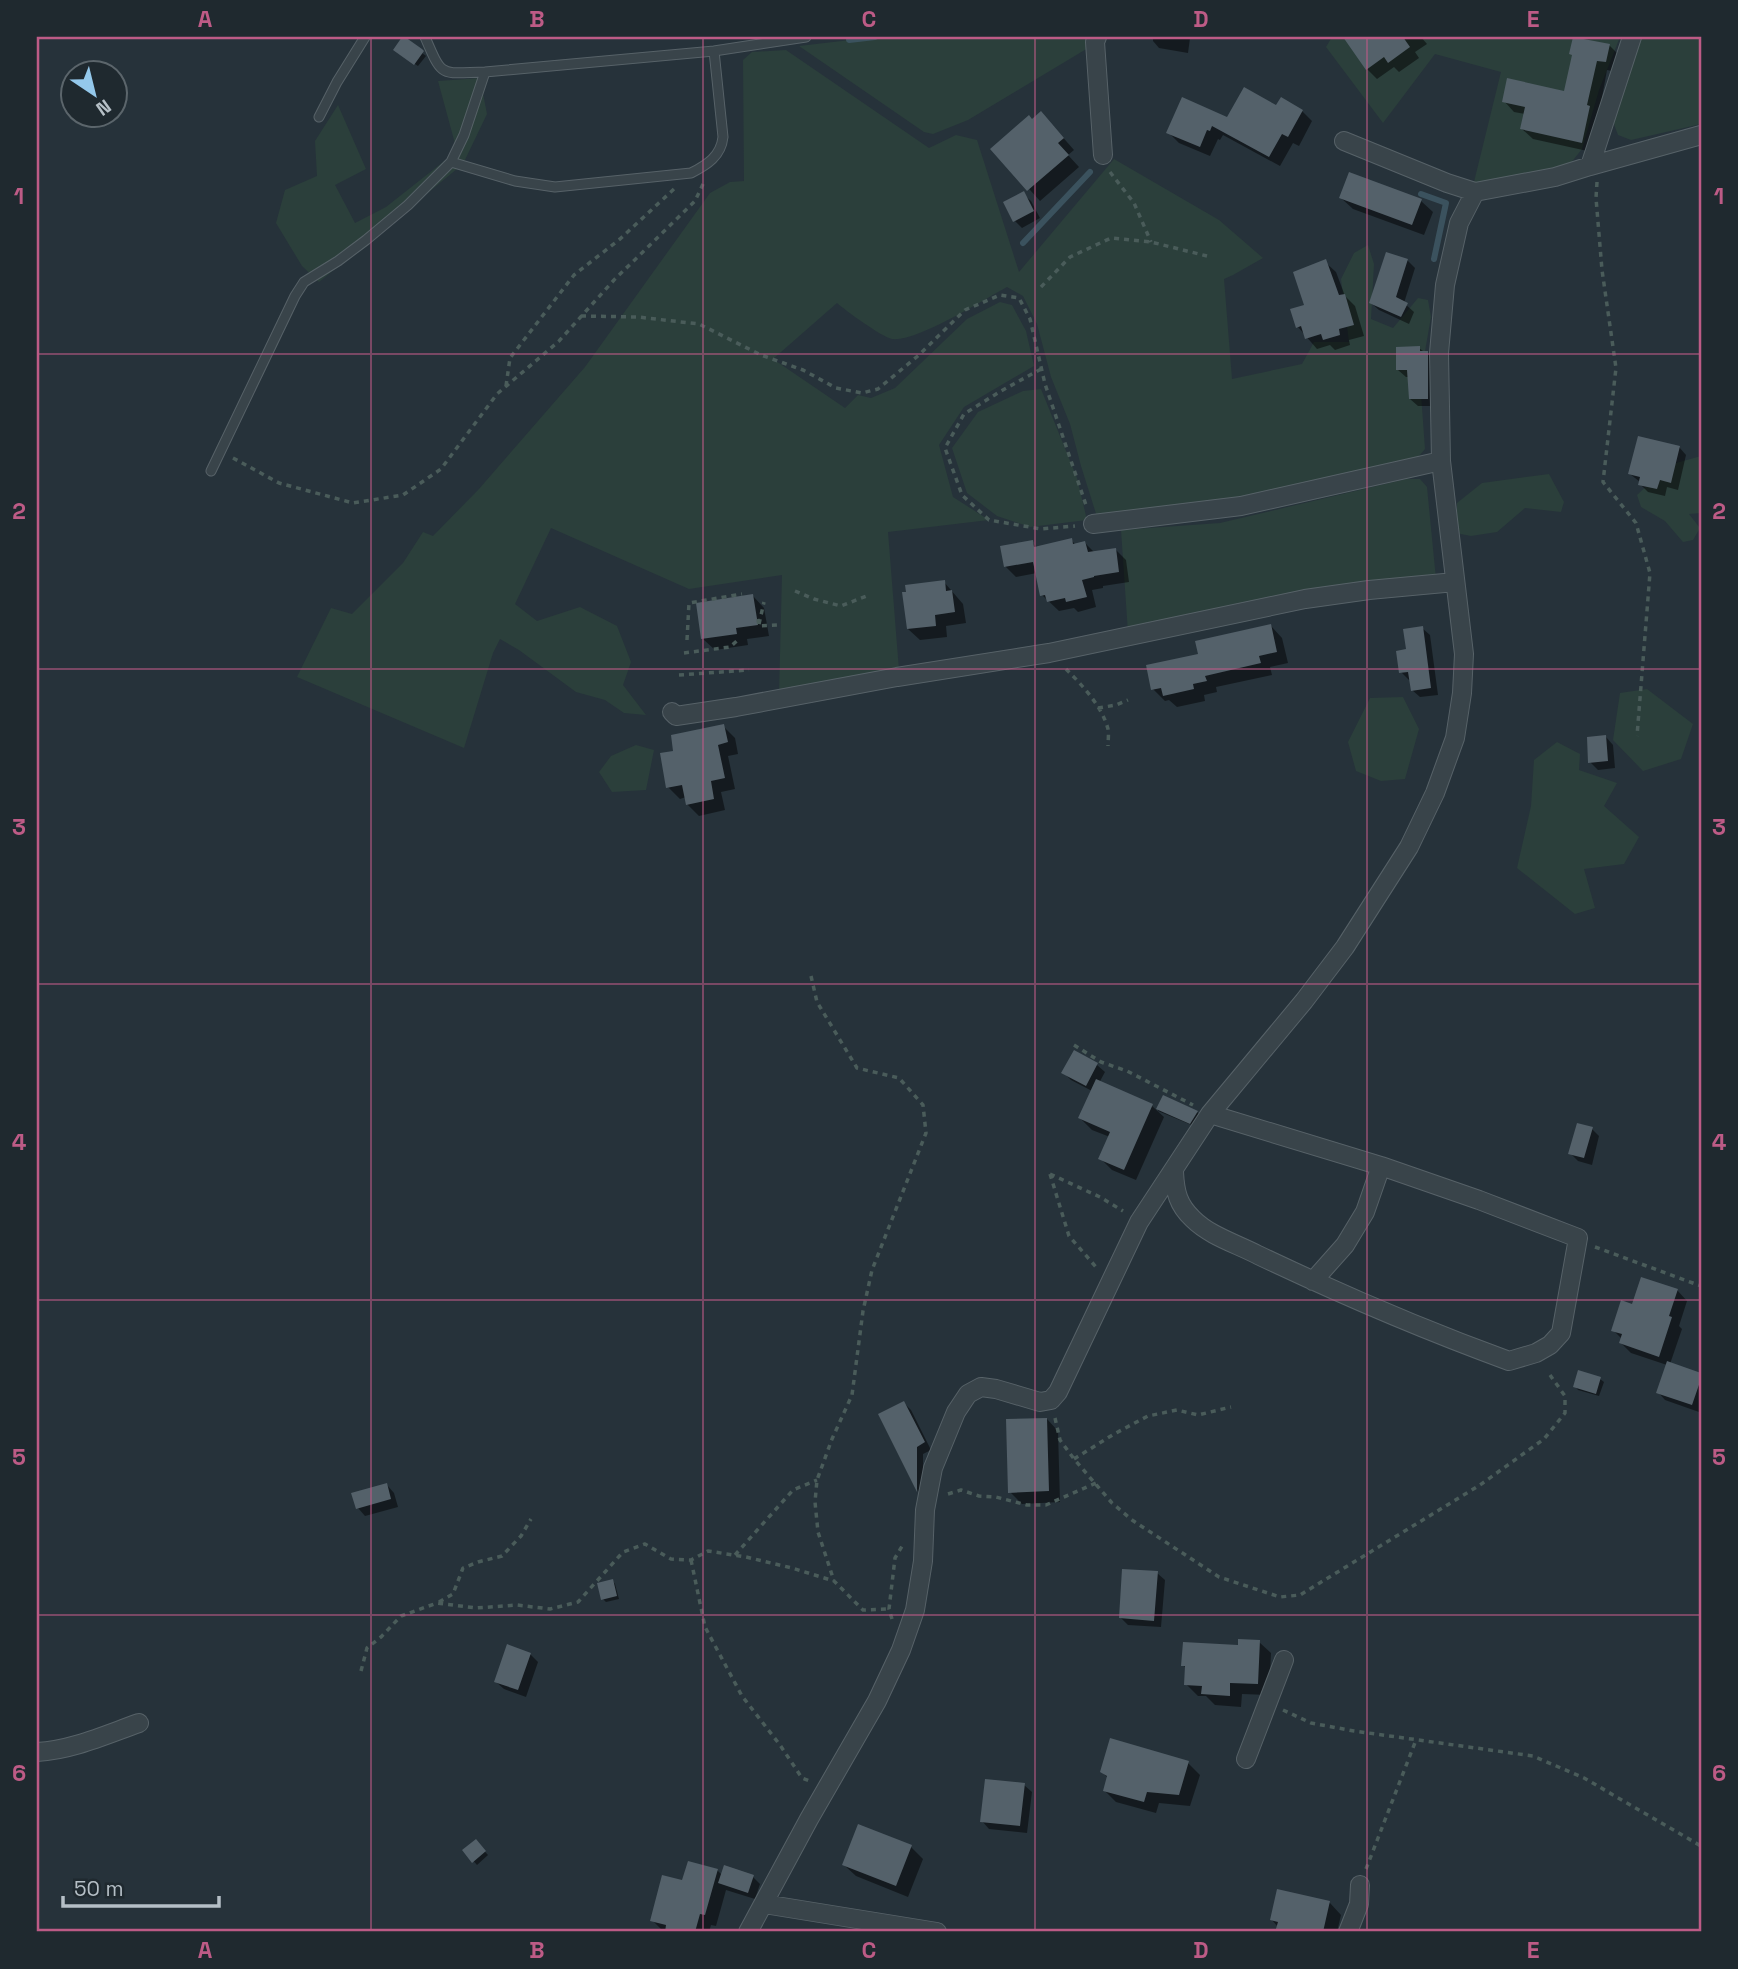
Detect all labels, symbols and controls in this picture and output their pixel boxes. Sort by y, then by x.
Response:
text: A [198,4,213,34]
text: B [529,4,545,34]
text: C [862,4,876,34]
text: D [1193,4,1209,34]
text: E [1527,4,1539,34]
north arrow [60,60,130,130]
text: N [91,94,116,121]
text: 1 [14,181,24,211]
text: 1 [1714,181,1724,211]
text: 2 [12,496,26,526]
text: 2 [1712,496,1726,526]
text: 3 [12,812,26,842]
text: 3 [1712,812,1726,842]
text: 4 [12,1127,27,1157]
text: 4 [1712,1127,1727,1157]
text: 5 [12,1442,26,1472]
text: 5 [1712,1442,1726,1472]
text: 6 [12,1758,26,1788]
text: 6 [1712,1758,1726,1788]
scale bar [63,1864,219,1908]
text: 50 m [74,1875,124,1902]
text: A [198,1935,213,1965]
text: B [529,1935,545,1965]
text: C [862,1935,876,1965]
text: D [1193,1935,1209,1965]
text: E [1527,1935,1539,1965]

